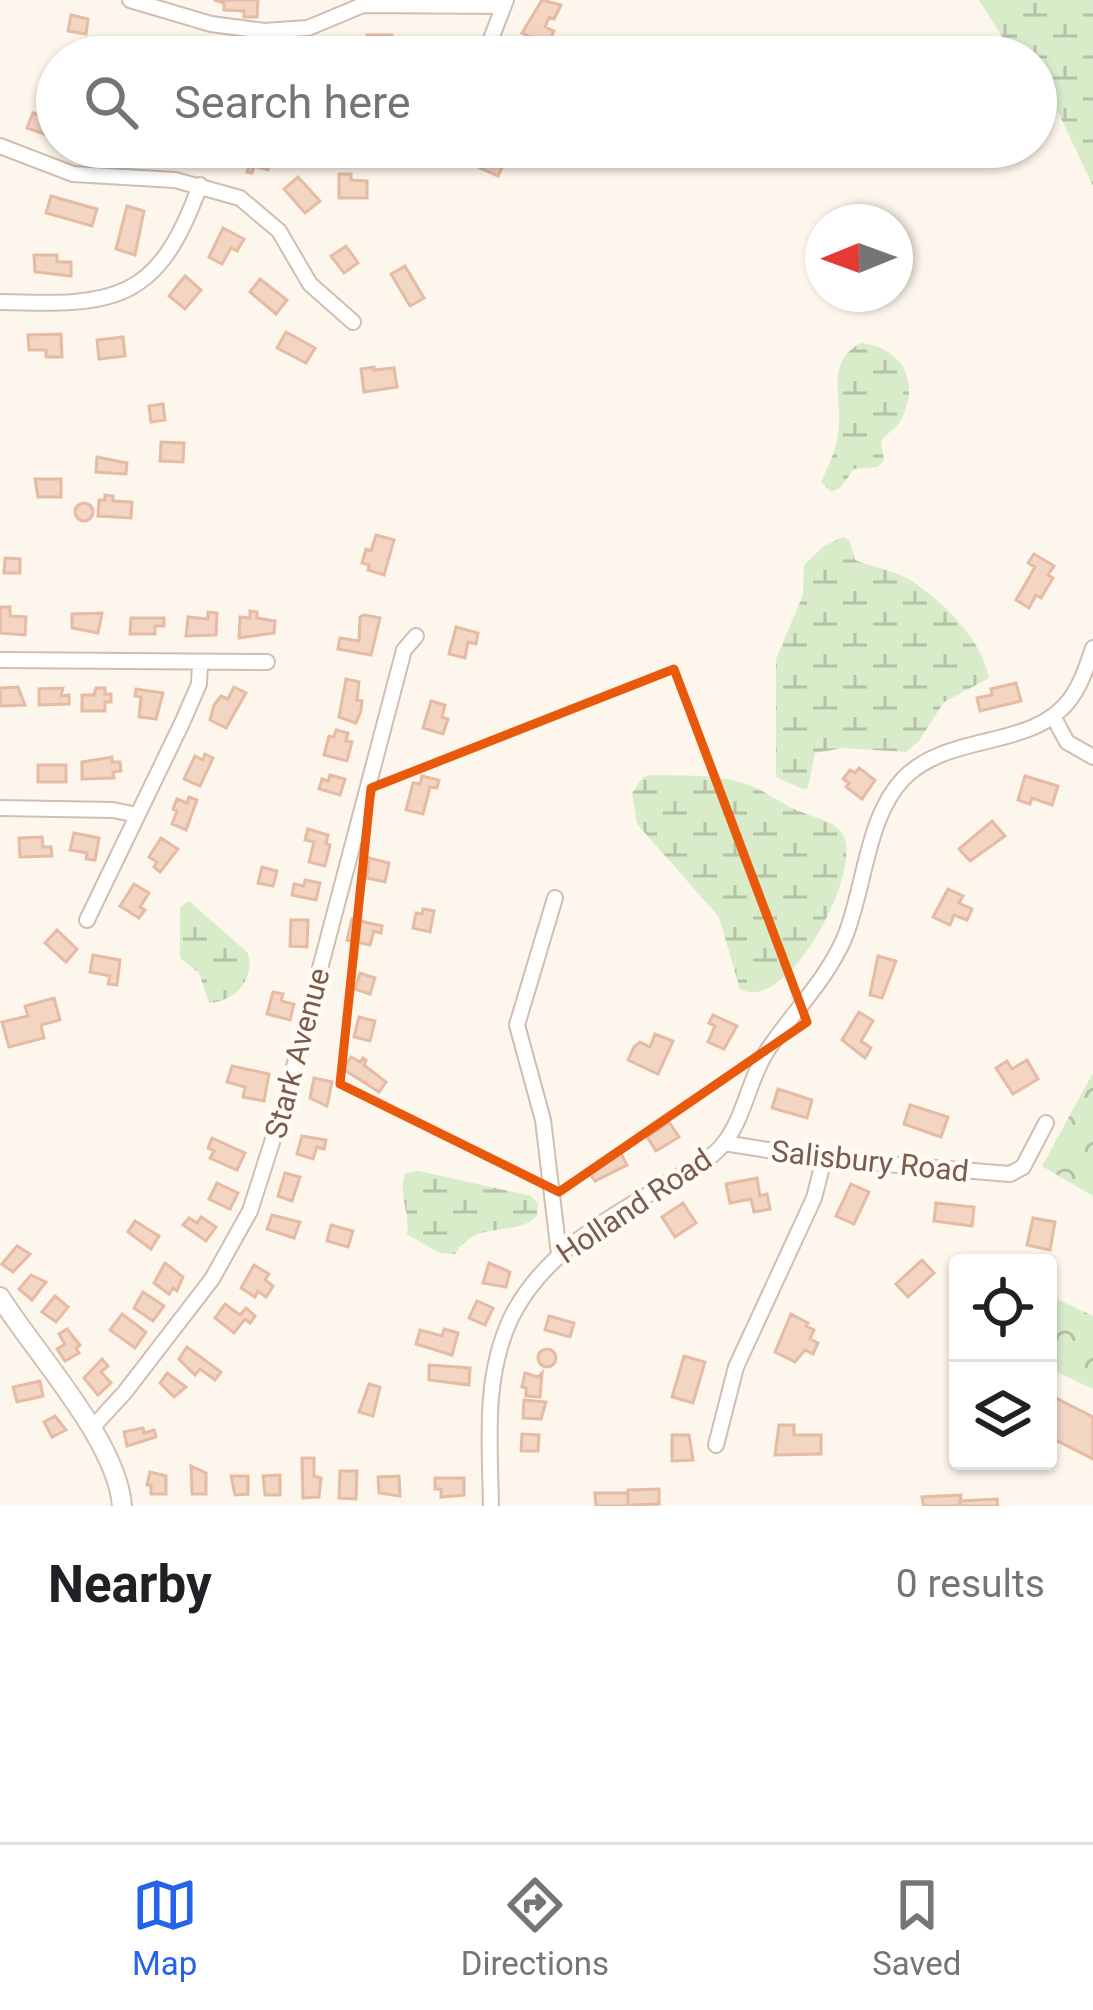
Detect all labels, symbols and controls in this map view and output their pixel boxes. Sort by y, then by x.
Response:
search box [36,36,1057,168]
icon: search [78,69,144,135]
text: Search here [174,76,411,129]
north arrow [805,204,913,312]
street label: Stark Avenue [257,964,337,1142]
street label: Salisbury Road [769,1133,971,1189]
street label: Holland Road [550,1141,718,1271]
map controls [949,1254,1057,1470]
button: locate [949,1254,1057,1362]
button: layers [949,1362,1057,1470]
text: Nearby [48,1555,212,1614]
text: 0 results [896,1561,1045,1607]
tab: Map [132,1872,198,1983]
tab: Directions [461,1872,609,1983]
tab: Saved [872,1872,961,1983]

